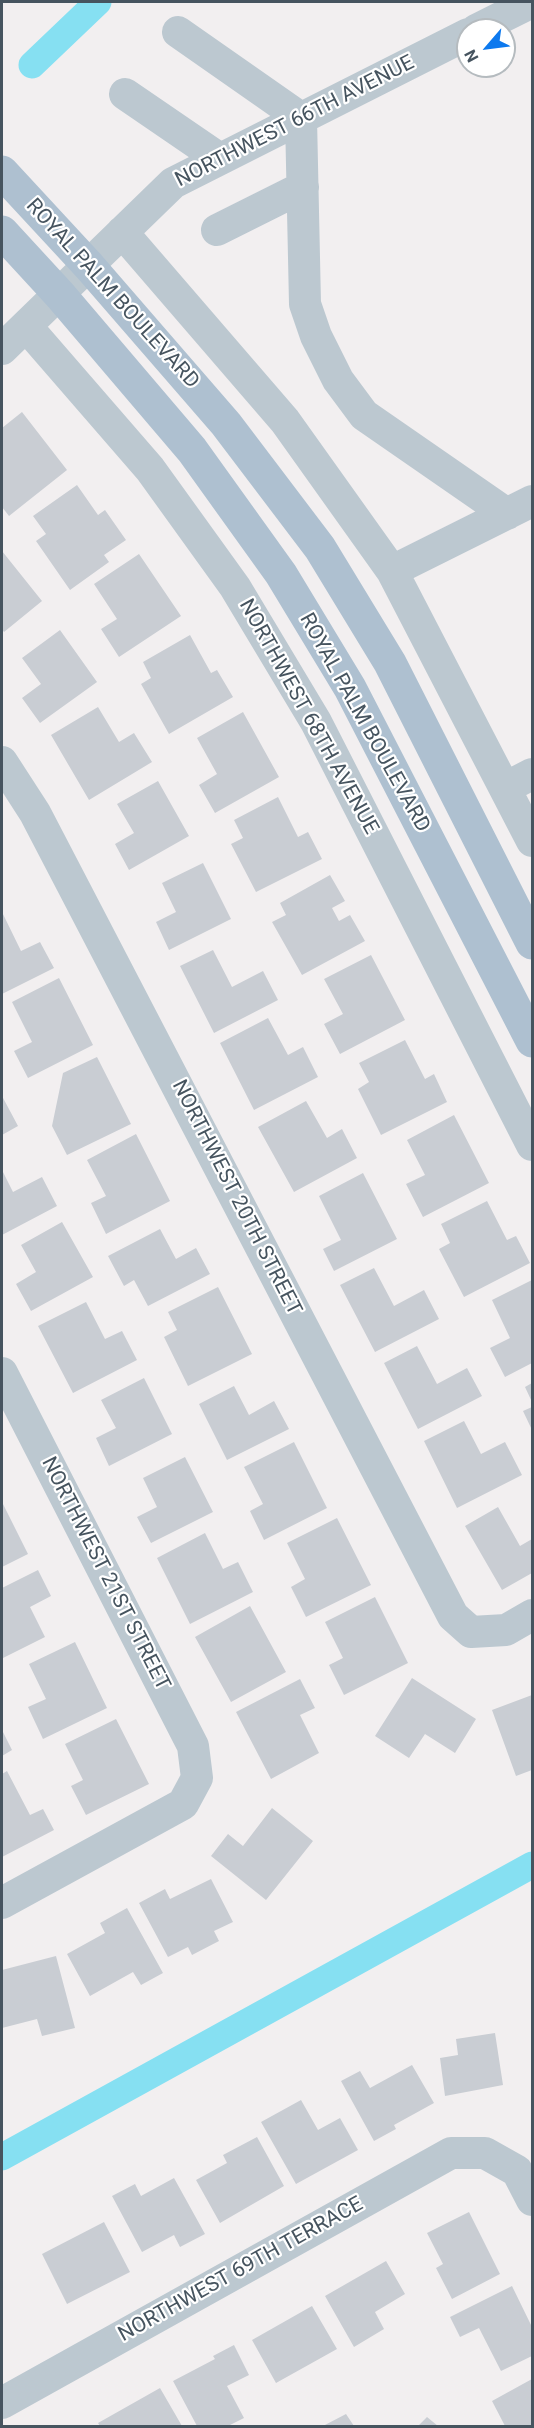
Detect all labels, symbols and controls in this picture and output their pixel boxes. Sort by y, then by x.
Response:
north arrow [456,18,516,78]
text: N [460,46,482,65]
street label: NORTHWEST 66TH AVENUE [171,51,419,193]
street label: ROYAL PALM BOULEVARD [20,194,204,394]
street label: NORTHWEST 68TH AVENUE [233,595,383,839]
street label: ROYAL PALM BOULEVARD [293,609,435,837]
street label: NORTHWEST 20TH STREET [166,1076,306,1320]
street label: NORTHWEST 21ST STREET [35,1453,175,1695]
street label: NORTHWEST 69TH TERRACE [114,2192,368,2348]

